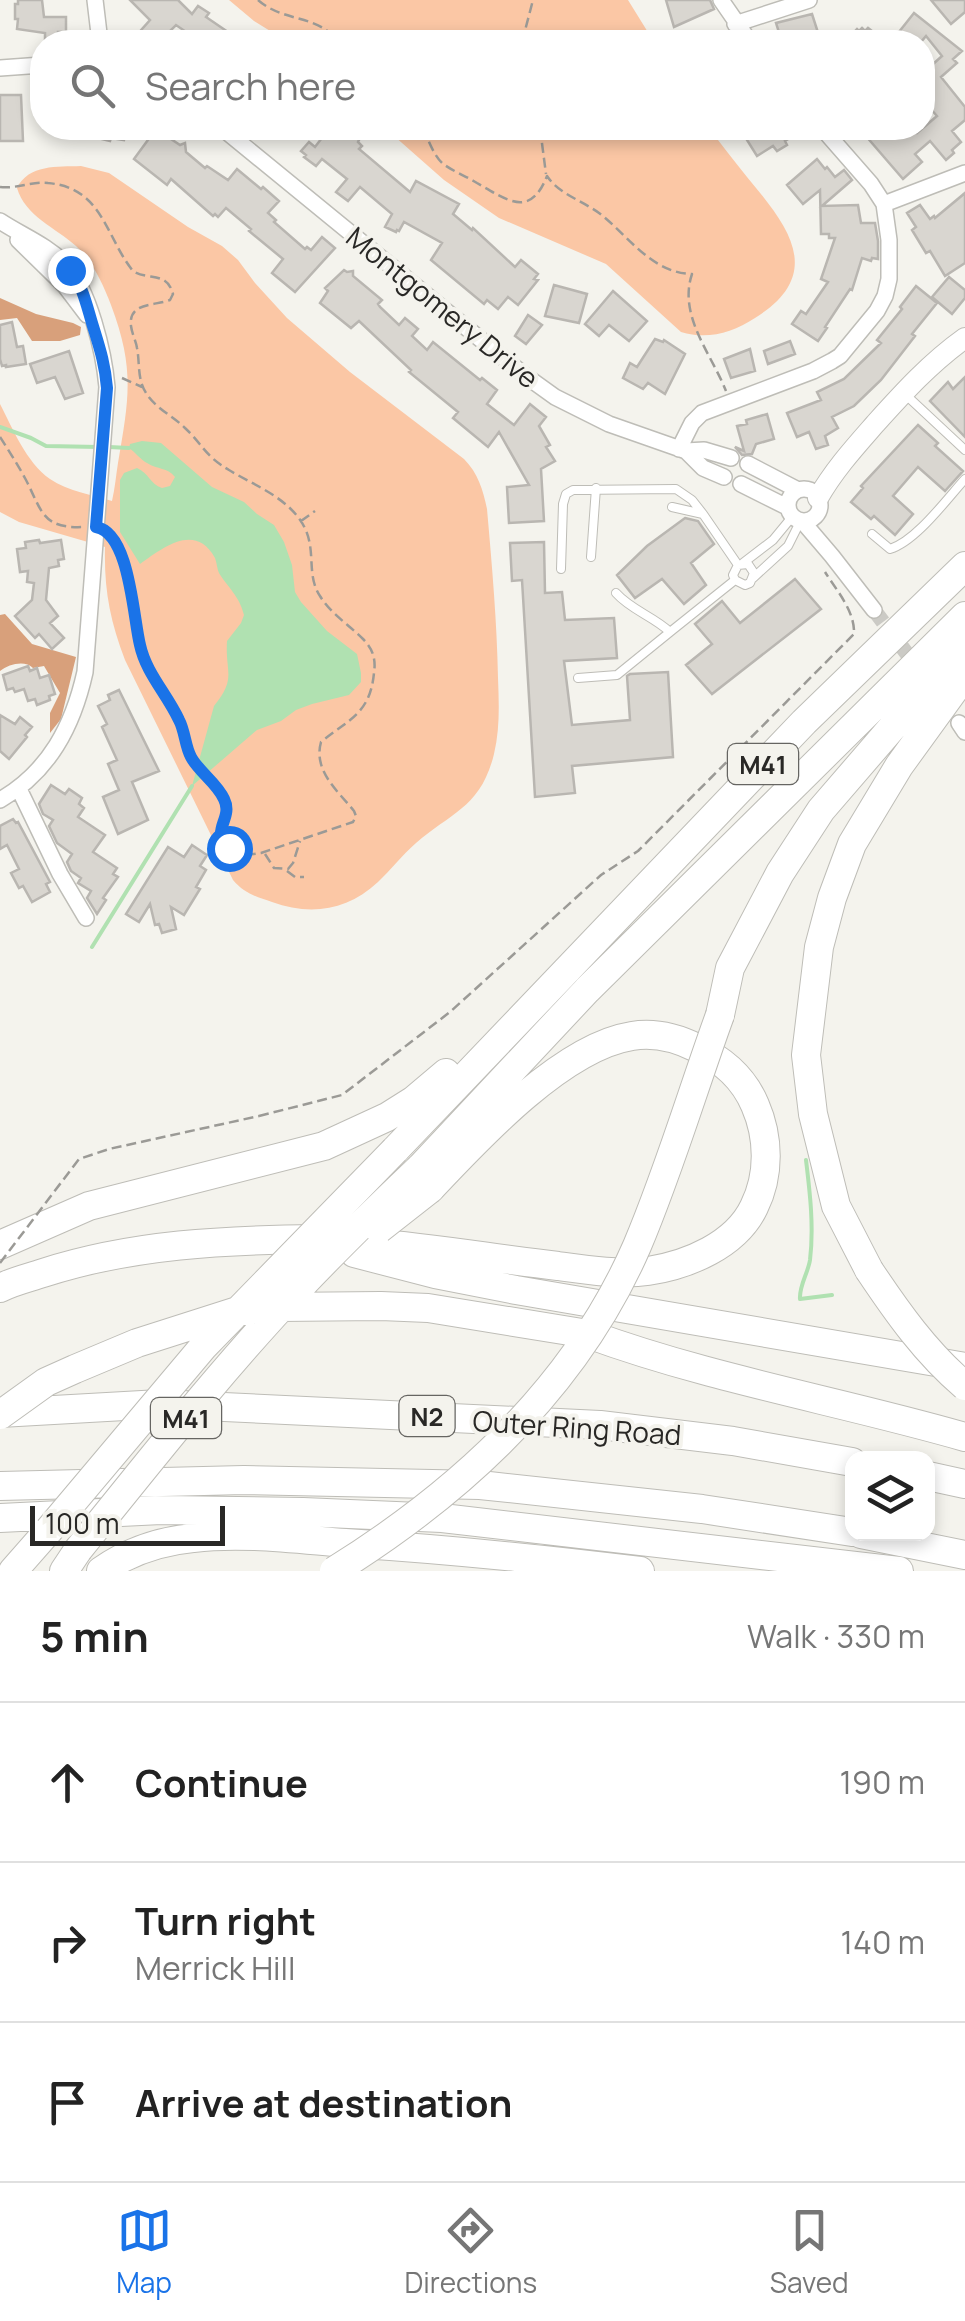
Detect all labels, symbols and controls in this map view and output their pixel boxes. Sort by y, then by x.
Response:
search box [30,30,935,140]
icon: search [65,58,120,113]
text: Search here [145,59,356,111]
street label: Montgomery Drive [339,218,547,396]
route end [48,248,94,294]
road number: M41 [728,744,798,784]
route start [207,826,253,872]
road number: N2 [400,1396,454,1436]
road number: M41 [151,1398,221,1438]
street label: Outer Ring Road [471,1401,683,1453]
map controls [845,1451,935,1541]
button: layers [845,1451,935,1541]
scale bar [30,1501,225,1546]
text: 100 m [45,1504,119,1542]
text: 5 min [40,1607,149,1665]
text: Walk · 330 m [747,1614,925,1658]
icon: ahead [40,1755,95,1810]
text: Continue [135,1756,308,1808]
text: 190 m [840,1760,925,1804]
text: Turn right [135,1894,316,1946]
icon: right [40,1915,95,1970]
text: 140 m [841,1920,925,1964]
text: Merrick Hill [135,1946,295,1990]
icon: arrive [40,2075,95,2130]
text: Arrive at destination [135,2076,512,2128]
tab: Map [116,2203,172,2301]
tab: Directions [405,2203,537,2301]
tab: Saved [770,2203,849,2301]

